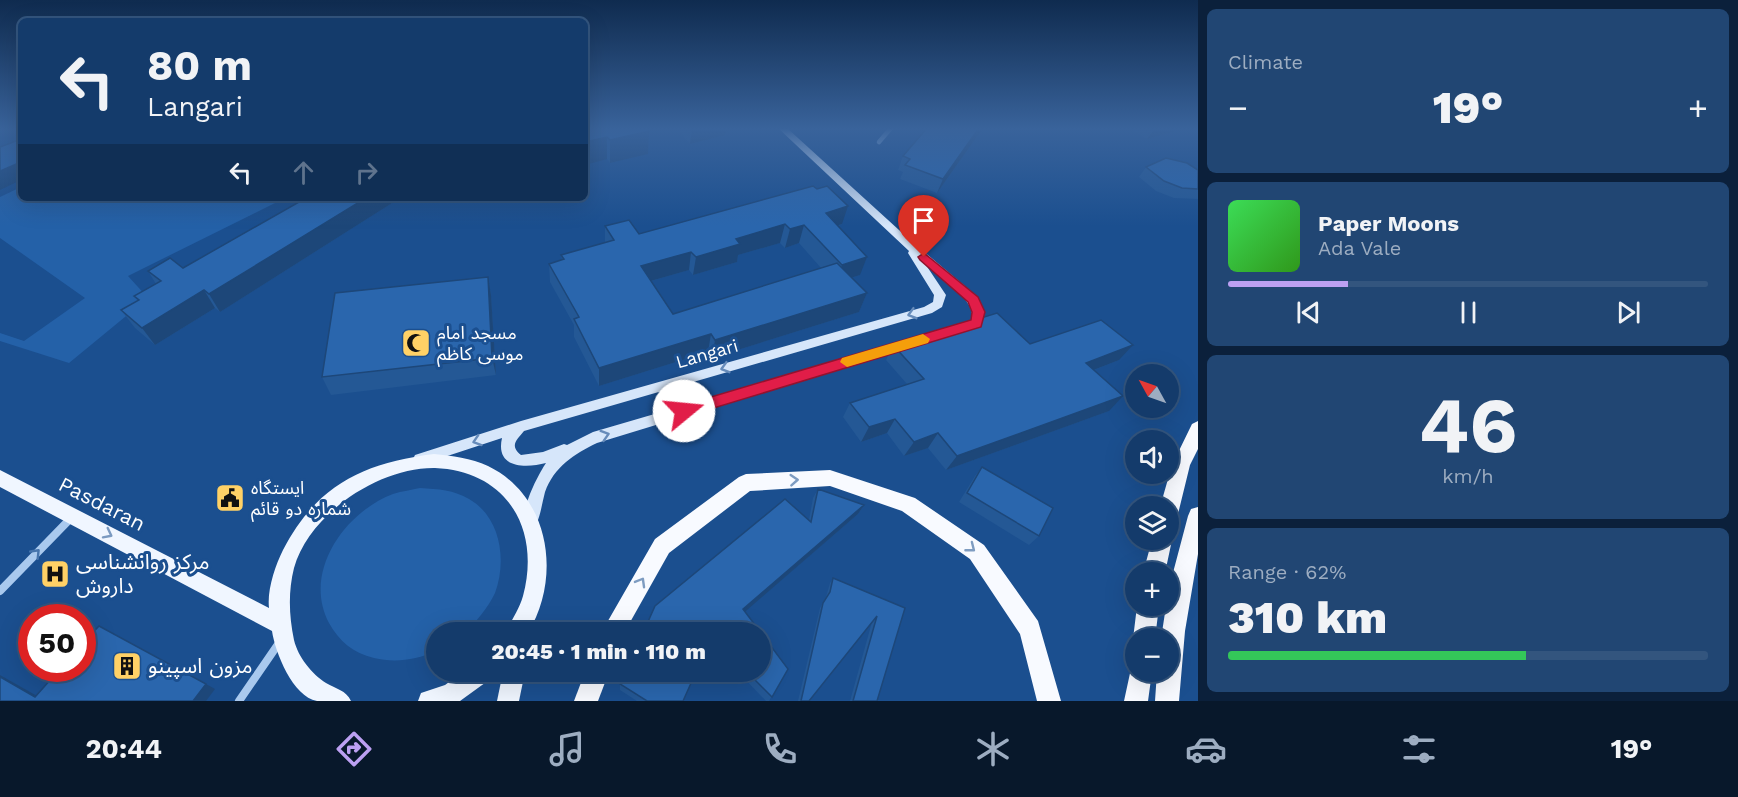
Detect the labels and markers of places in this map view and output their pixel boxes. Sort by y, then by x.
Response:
pin [898,195,949,257]
place label: مسجد امام موسی کاظم [437,322,523,367]
mosque icon: مسجد امام موسی کاظم [400,327,432,359]
place label: ایستگاه شماره دو قائم [251,477,351,522]
public building icon: ایستگاه شماره دو قائم [214,482,246,514]
place label: مرکز روانشناسی داروش [76,549,209,598]
hospital icon: مرکز روانشناسی داروش [39,558,71,590]
building icon: مزون اسپینو [111,650,143,682]
place label: مزون اسپینو [148,653,253,679]

